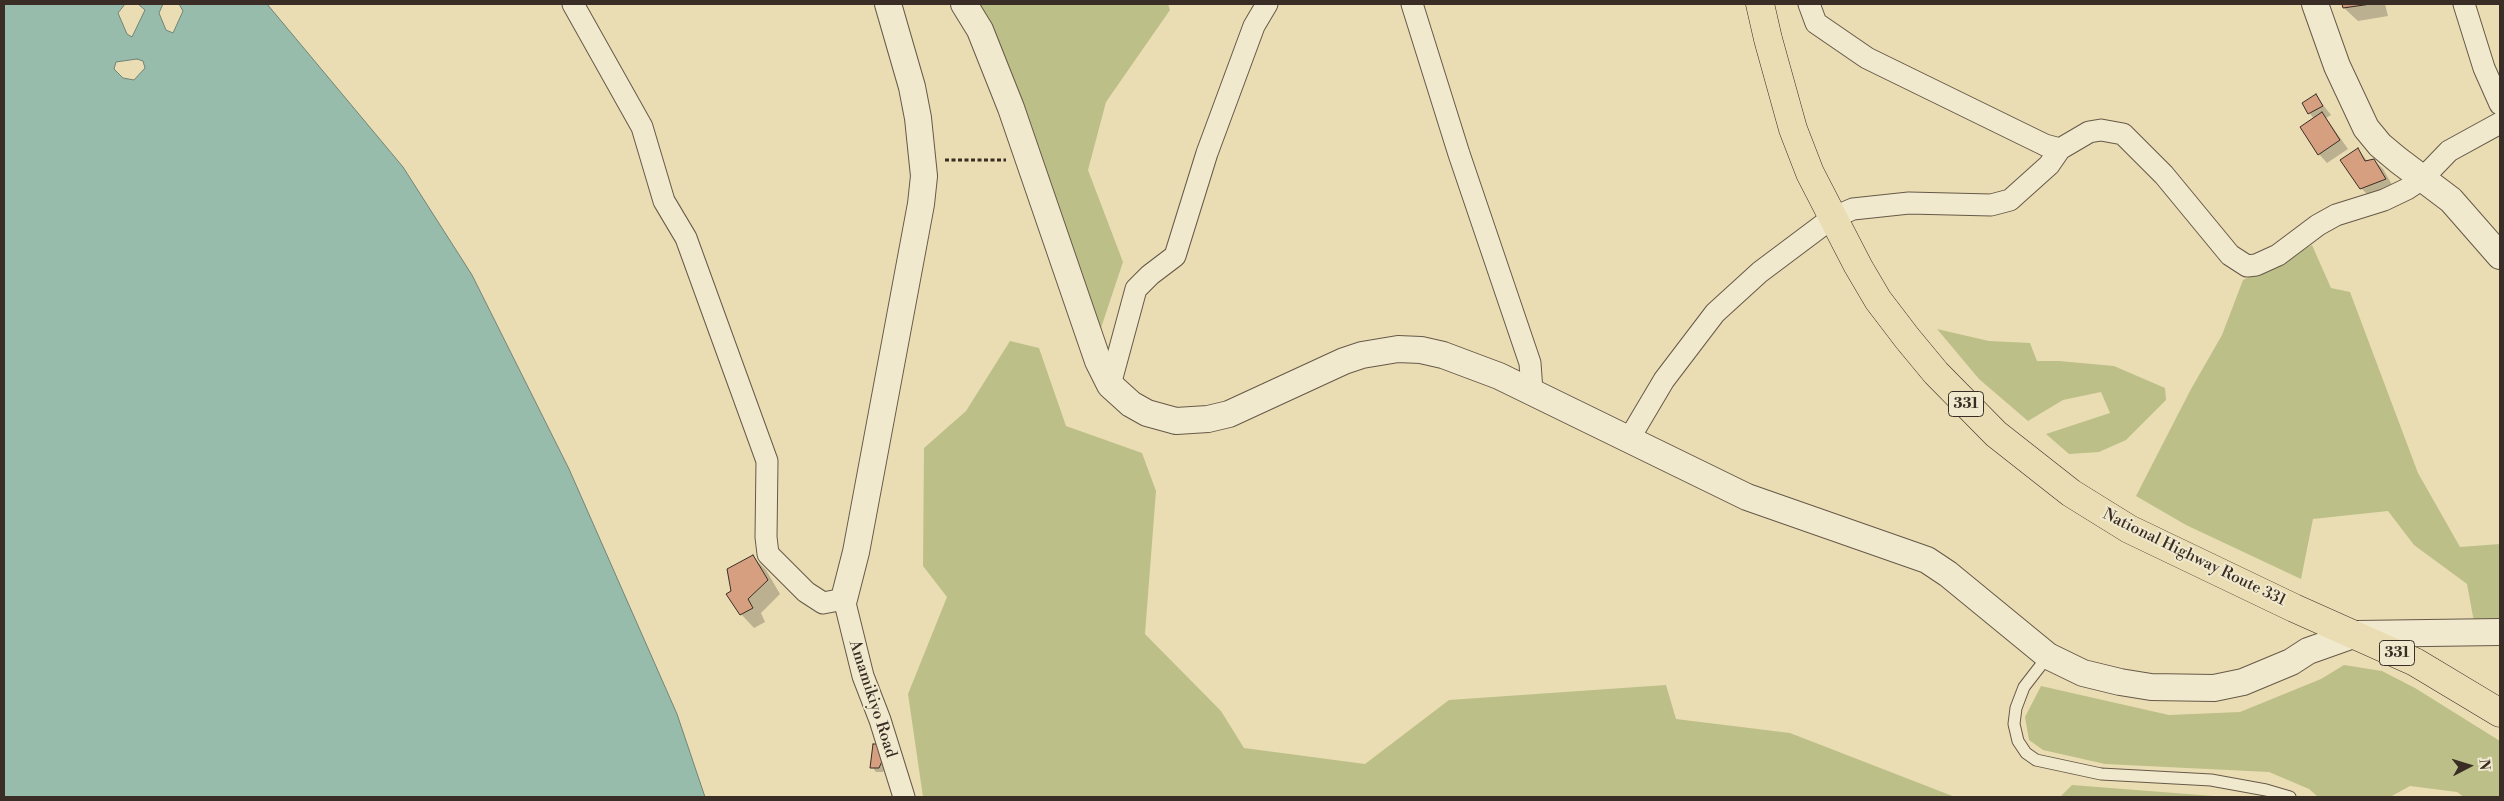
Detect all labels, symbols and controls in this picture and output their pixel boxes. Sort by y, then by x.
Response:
road number: 331 [1948,392,1984,416]
street label: National Highway Route 331 [2099,505,2289,611]
street label: Amamikiyo Road [844,638,900,760]
road number: 331 [2380,640,2414,666]
north arrow [2444,741,2494,791]
text: N [2474,758,2493,771]

